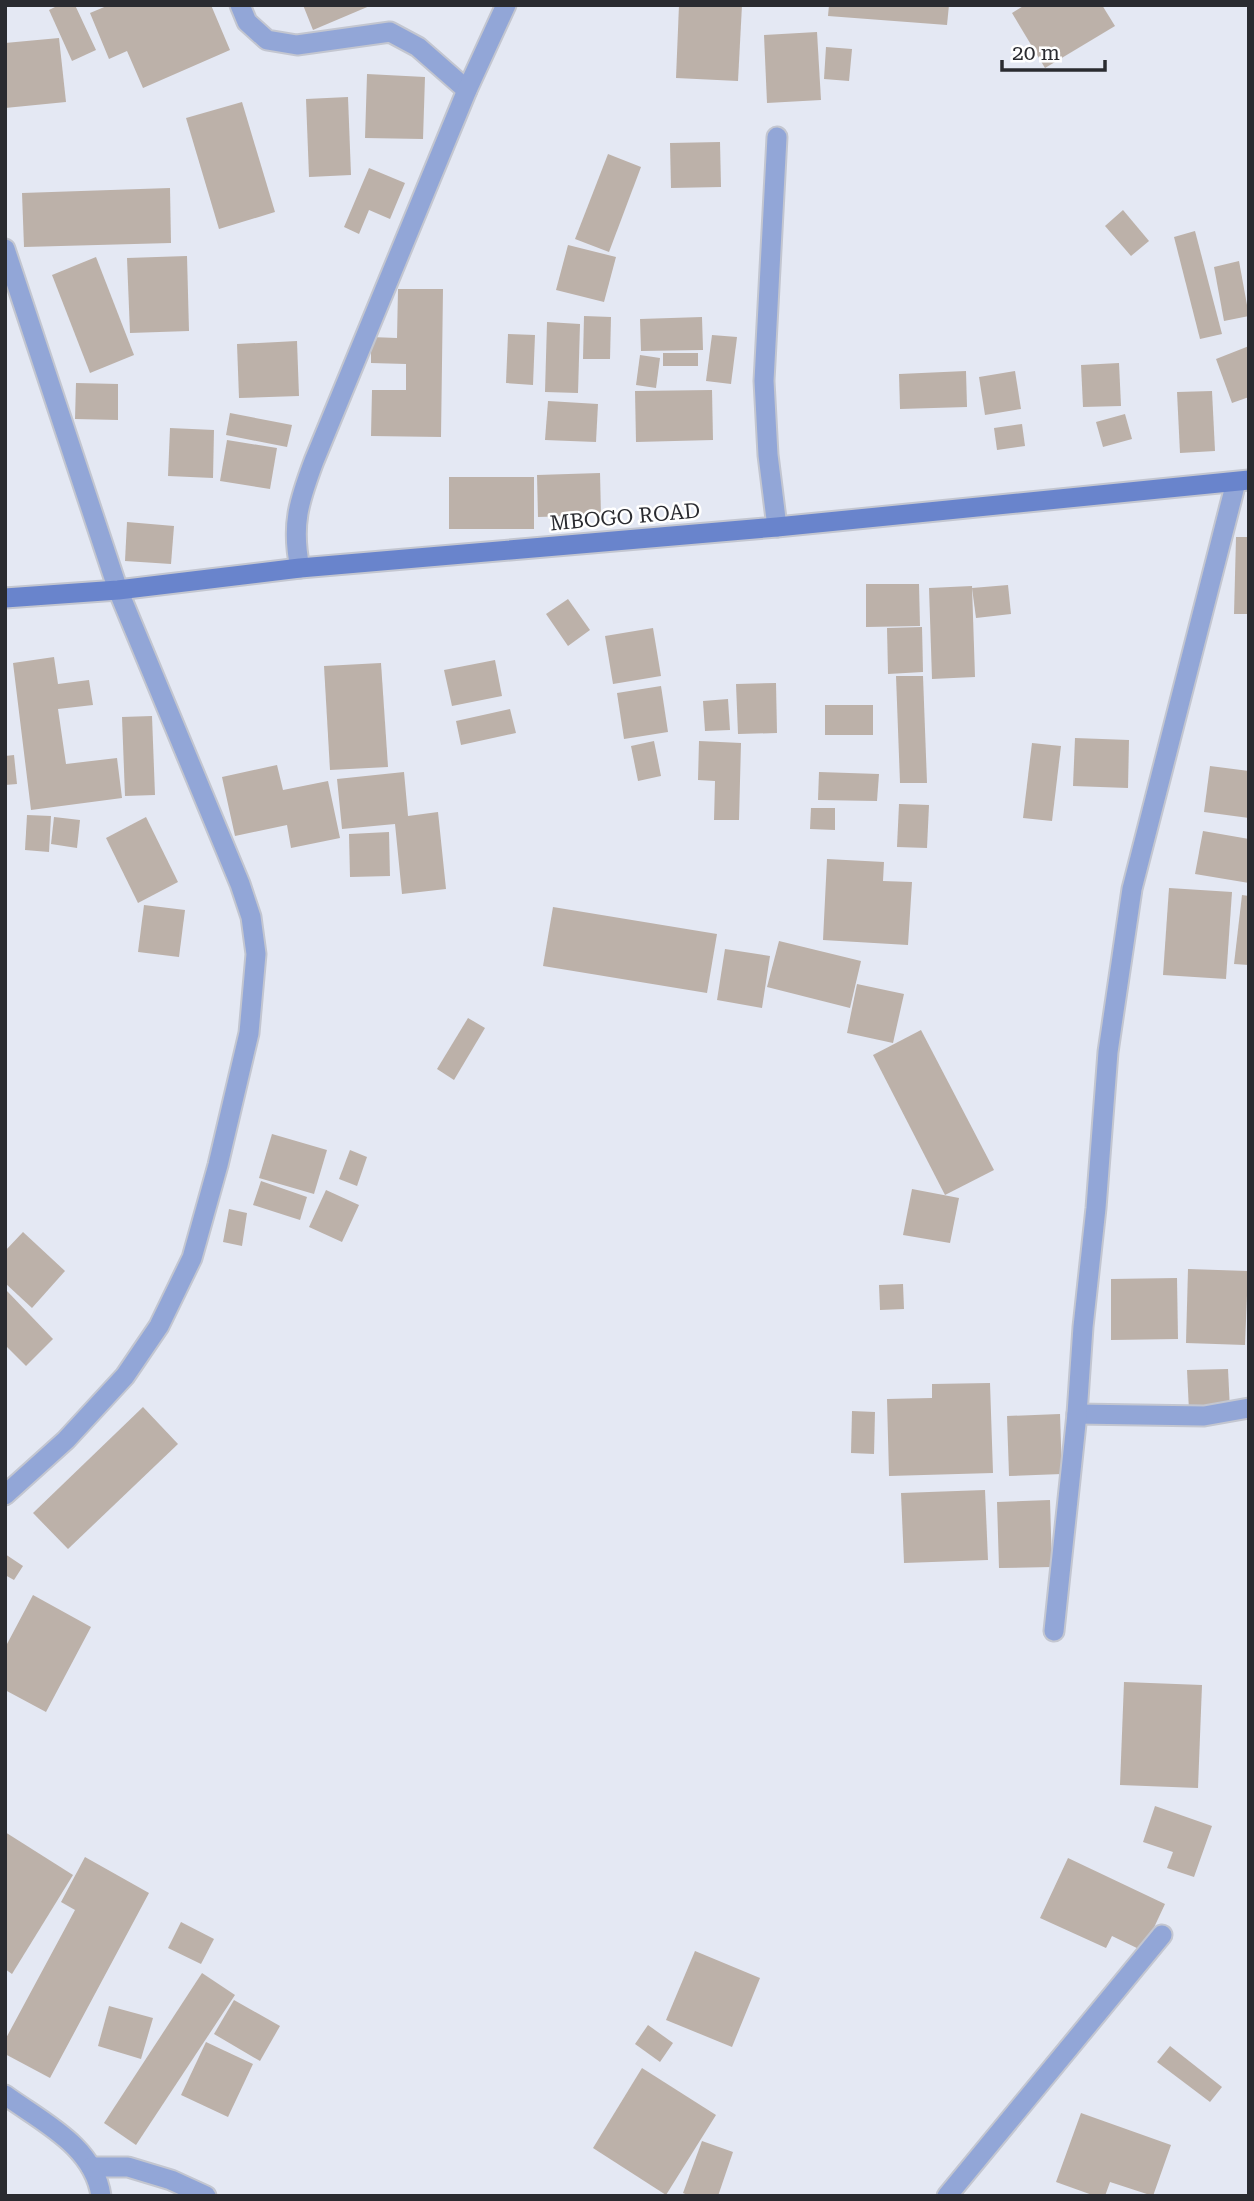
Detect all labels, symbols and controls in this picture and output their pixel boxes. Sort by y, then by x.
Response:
scale bar [1002,28,1105,72]
text: 20 m [1012,41,1060,65]
street label: MBOGO ROAD [549,498,701,536]

